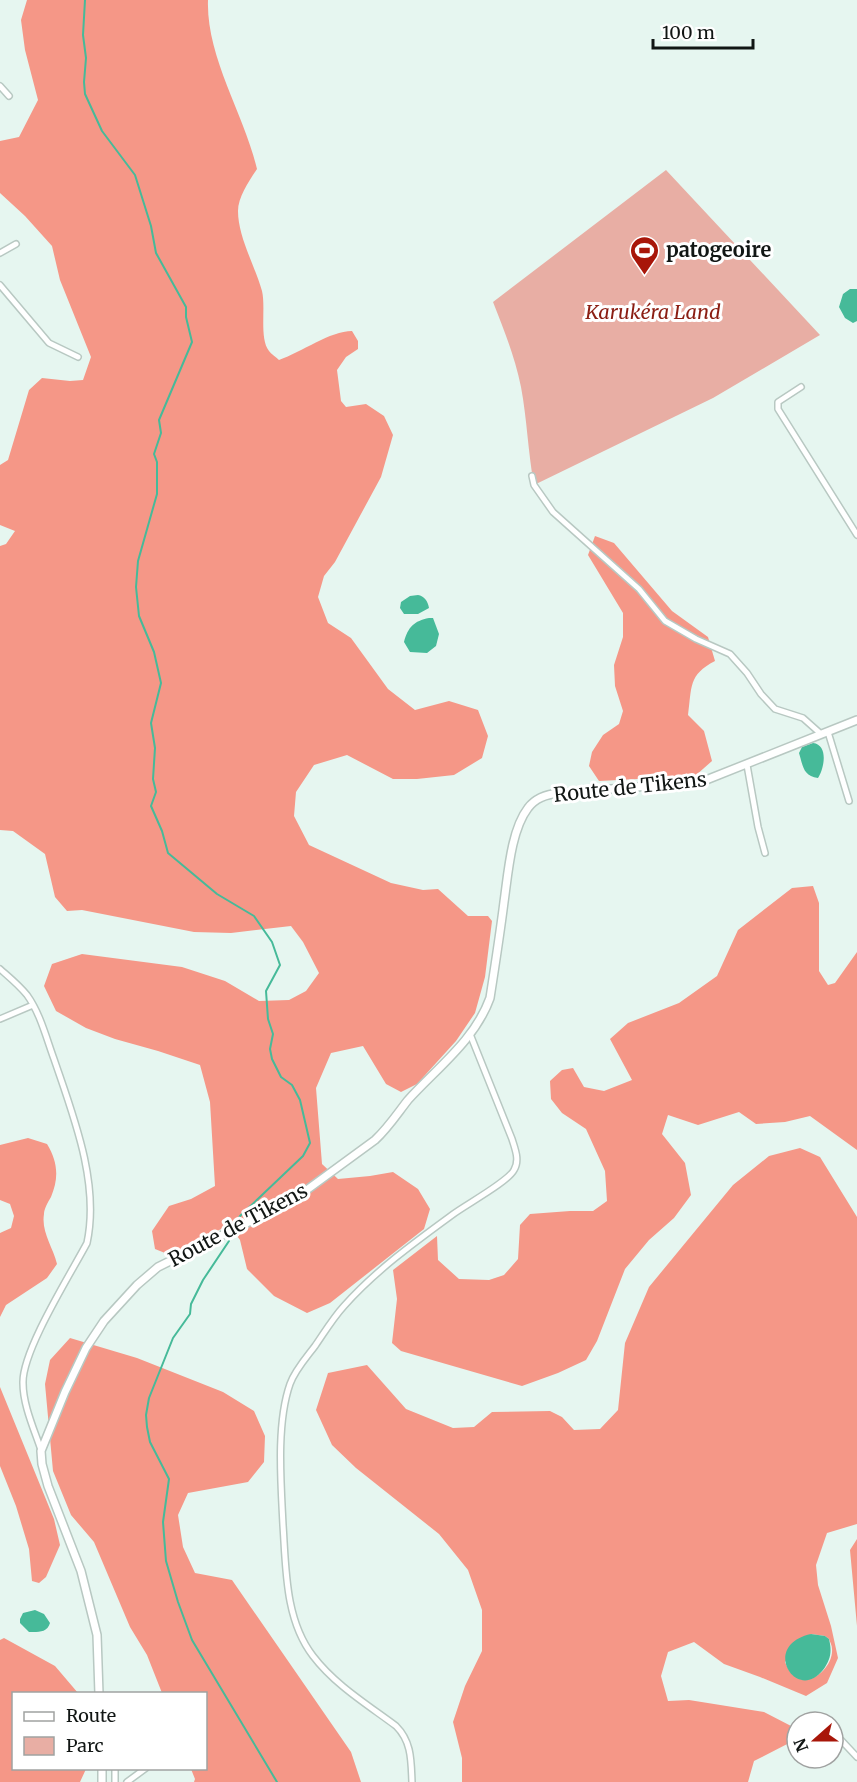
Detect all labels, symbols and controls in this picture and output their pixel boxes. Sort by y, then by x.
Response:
scale bar [653,12,754,50]
text: 100 m [662,21,715,44]
sports icon: patogeoire [629,234,661,276]
place label: patogeoire [666,237,771,262]
park label: Karukéra Land [584,299,721,324]
street label: Route de Tikens [552,766,708,807]
street label: Route de Tikens [164,1177,312,1272]
legend [12,1692,207,1770]
text: Route [66,1704,116,1727]
north arrow [785,1710,845,1770]
text: Parc [66,1734,104,1757]
text: N [789,1736,813,1755]

